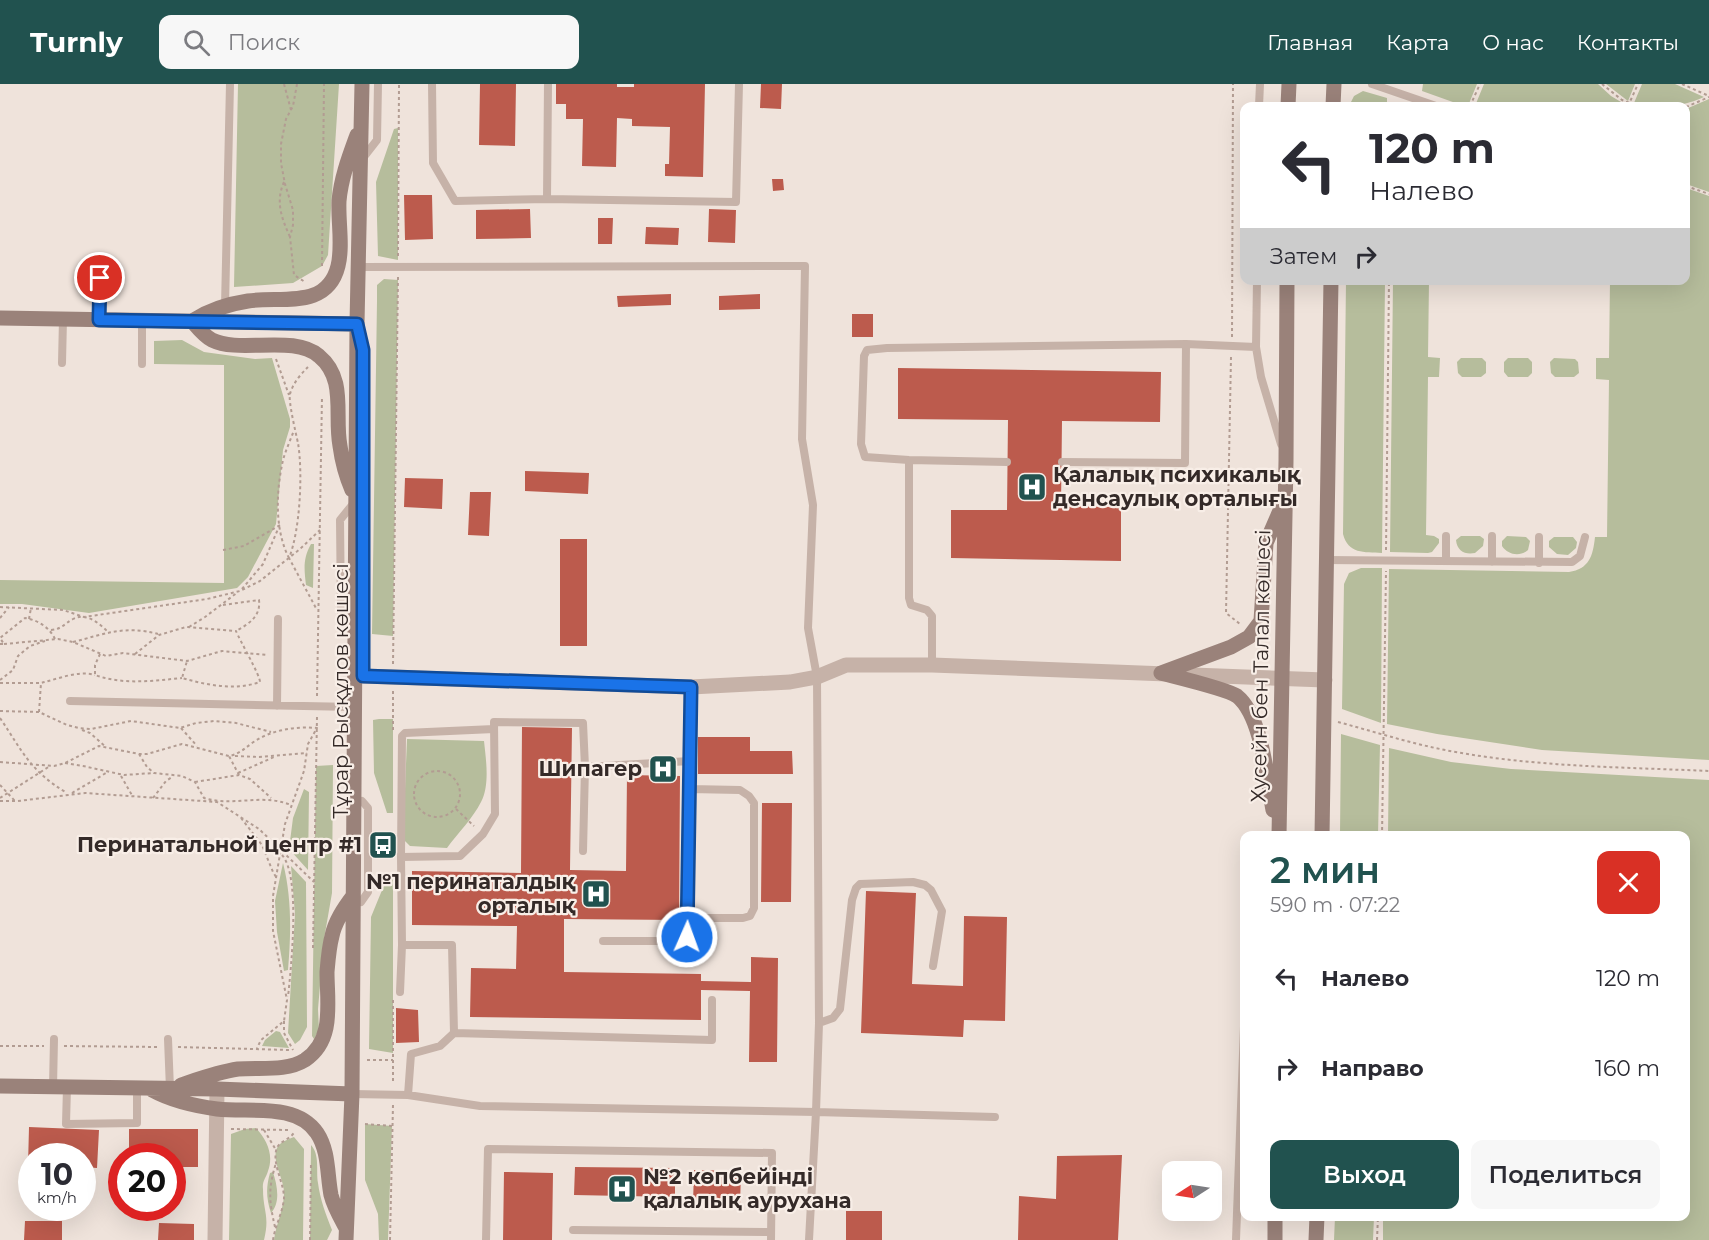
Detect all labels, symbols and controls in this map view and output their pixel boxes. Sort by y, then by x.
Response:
search box [159,15,579,69]
text: Turnly [30,25,123,59]
icon: search [180,26,213,59]
text: Поиск [228,29,300,56]
text: Главная [1267,30,1353,55]
text: Карта [1386,30,1449,55]
text: О нас [1482,30,1544,55]
text: Контакты [1577,30,1679,55]
text: 120 m [1369,122,1495,174]
icon: left [1270,126,1348,204]
text: Налево [1369,174,1474,207]
icon: right [1349,240,1382,273]
text: Затем [1270,243,1337,270]
pin [74,252,125,303]
icon: arrive [83,261,116,294]
place label: Қалалық психикалық денсаулық орталығы [1053,462,1301,511]
hospital icon: Қалалық психикалық денсаулық орталығы [1016,471,1048,503]
street label: Хусейн бен Талал көшесі [1246,529,1275,803]
street label: Тұрар Рысқұлов көшесі [328,563,353,819]
hospital icon: Шипагер [647,753,679,785]
place label: Шипагер [539,756,642,781]
bus stop icon: Перинатальной центр #1 [367,829,399,861]
place label: Перинатальной центр #1 [77,832,362,857]
text: 2 мин [1270,848,1380,892]
button: close [1597,851,1660,914]
place label: №1 перинаталдық орталық [366,869,576,918]
hospital icon: №1 перинаталдық орталық [580,878,612,910]
text: 590 m · 07:22 [1270,893,1400,917]
position arrow [655,905,719,969]
icon: left [1270,962,1303,995]
text: Налево [1321,965,1409,992]
text: 120 m [1596,965,1660,992]
icon: right [1270,1052,1303,1085]
text: Направо [1321,1055,1424,1082]
text: 160 m [1595,1055,1660,1082]
button: Выход [1270,1140,1459,1209]
button: Поделиться [1471,1140,1660,1209]
speed limit sign: 20 [108,1143,186,1221]
text: 10 [41,1156,73,1193]
north arrow [1162,1161,1222,1221]
map controls [1162,1161,1222,1221]
place label: №2 көпбейінді қалалық аурухана [643,1164,852,1213]
hospital icon: №2 көпбейінді қалалық аурухана [606,1173,638,1205]
text: km/h [37,1188,77,1207]

